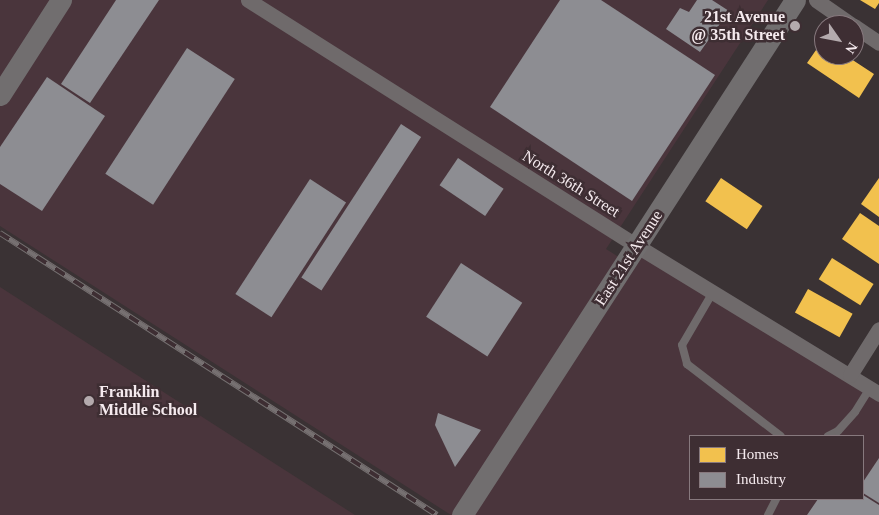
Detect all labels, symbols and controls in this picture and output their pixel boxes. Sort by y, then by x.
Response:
place label: 21st Avenue @ 35th Street [691,7,785,45]
north arrow [814,15,864,65]
marker: 21st Avenue @ 35th Street [789,20,801,32]
text: N [842,40,860,56]
street label: North 36th Street [519,146,623,222]
street label: East 21st Avenue [591,206,667,310]
place label: Franklin Middle School [99,382,197,420]
marker: Franklin Middle School [83,395,95,407]
legend [689,435,864,500]
text: Homes [736,446,779,462]
text: Industry [736,471,786,487]

